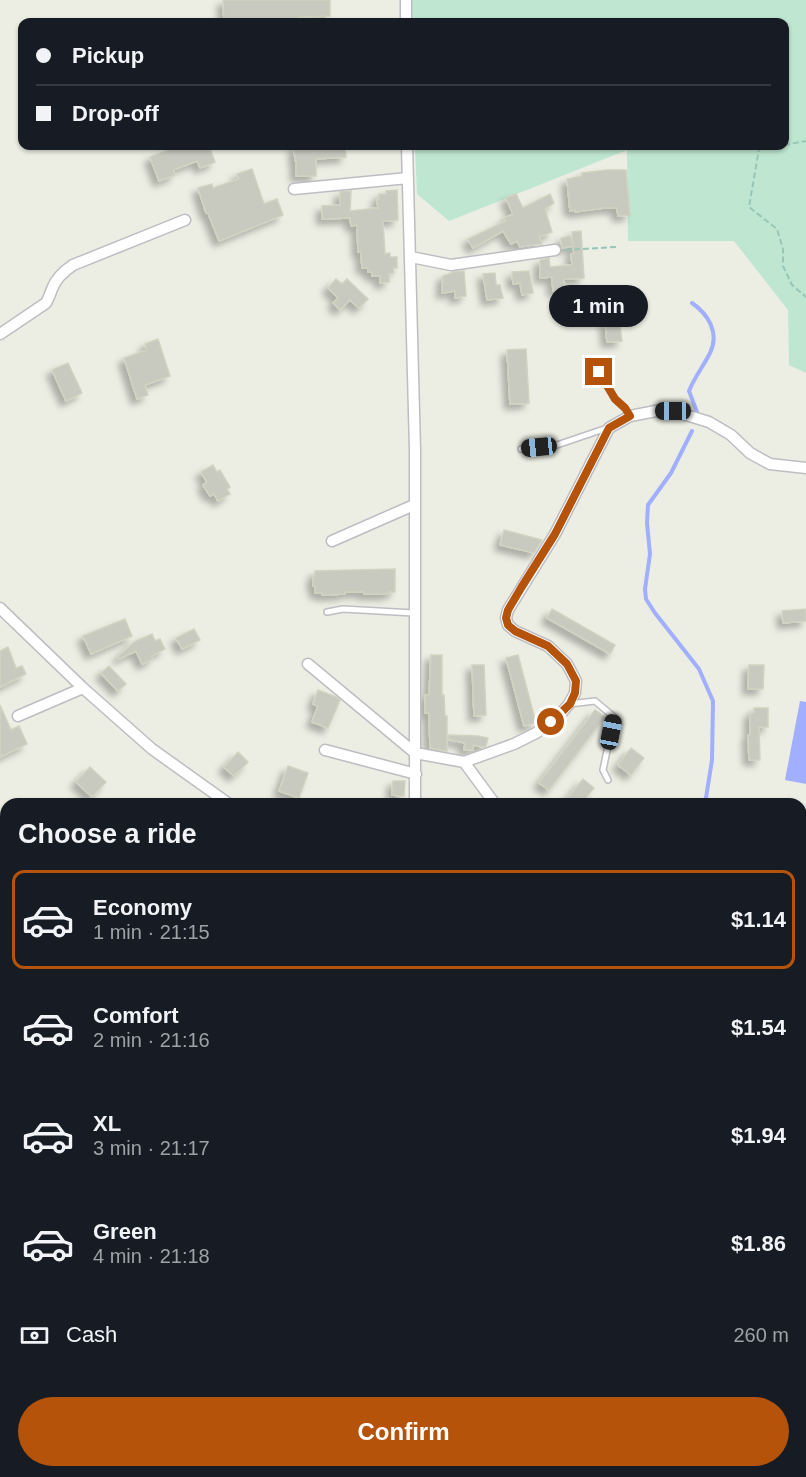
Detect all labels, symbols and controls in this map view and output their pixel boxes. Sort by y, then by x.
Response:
text: Pickup [72,43,144,68]
text: Drop-off [72,101,159,126]
callout: 1 min [550,285,648,327]
text: 1 min [572,295,625,317]
route end [585,358,612,385]
car [655,402,691,420]
car [520,436,558,458]
route start [537,708,564,735]
car [599,713,623,751]
text: Choose a ride [18,819,197,849]
icon: car [21,893,75,947]
text: Economy [93,895,192,920]
text: $1.14 [731,907,786,932]
text: 1 min · 21:15 [93,921,210,943]
icon: car [21,1001,75,1055]
text: Comfort [93,1003,179,1028]
text: $1.54 [731,1015,786,1040]
text: 2 min · 21:16 [93,1029,210,1051]
icon: car [21,1109,75,1163]
text: XL [93,1111,121,1136]
text: $1.94 [731,1123,786,1148]
text: 3 min · 21:17 [93,1137,210,1159]
icon: car [21,1217,75,1271]
text: Green [93,1219,157,1244]
text: $1.86 [731,1231,786,1256]
text: 4 min · 21:18 [93,1245,210,1267]
icon: cash [18,1319,51,1352]
text: Cash [66,1322,117,1347]
text: 260 m [733,1324,789,1346]
button: Confirm [18,1397,789,1466]

